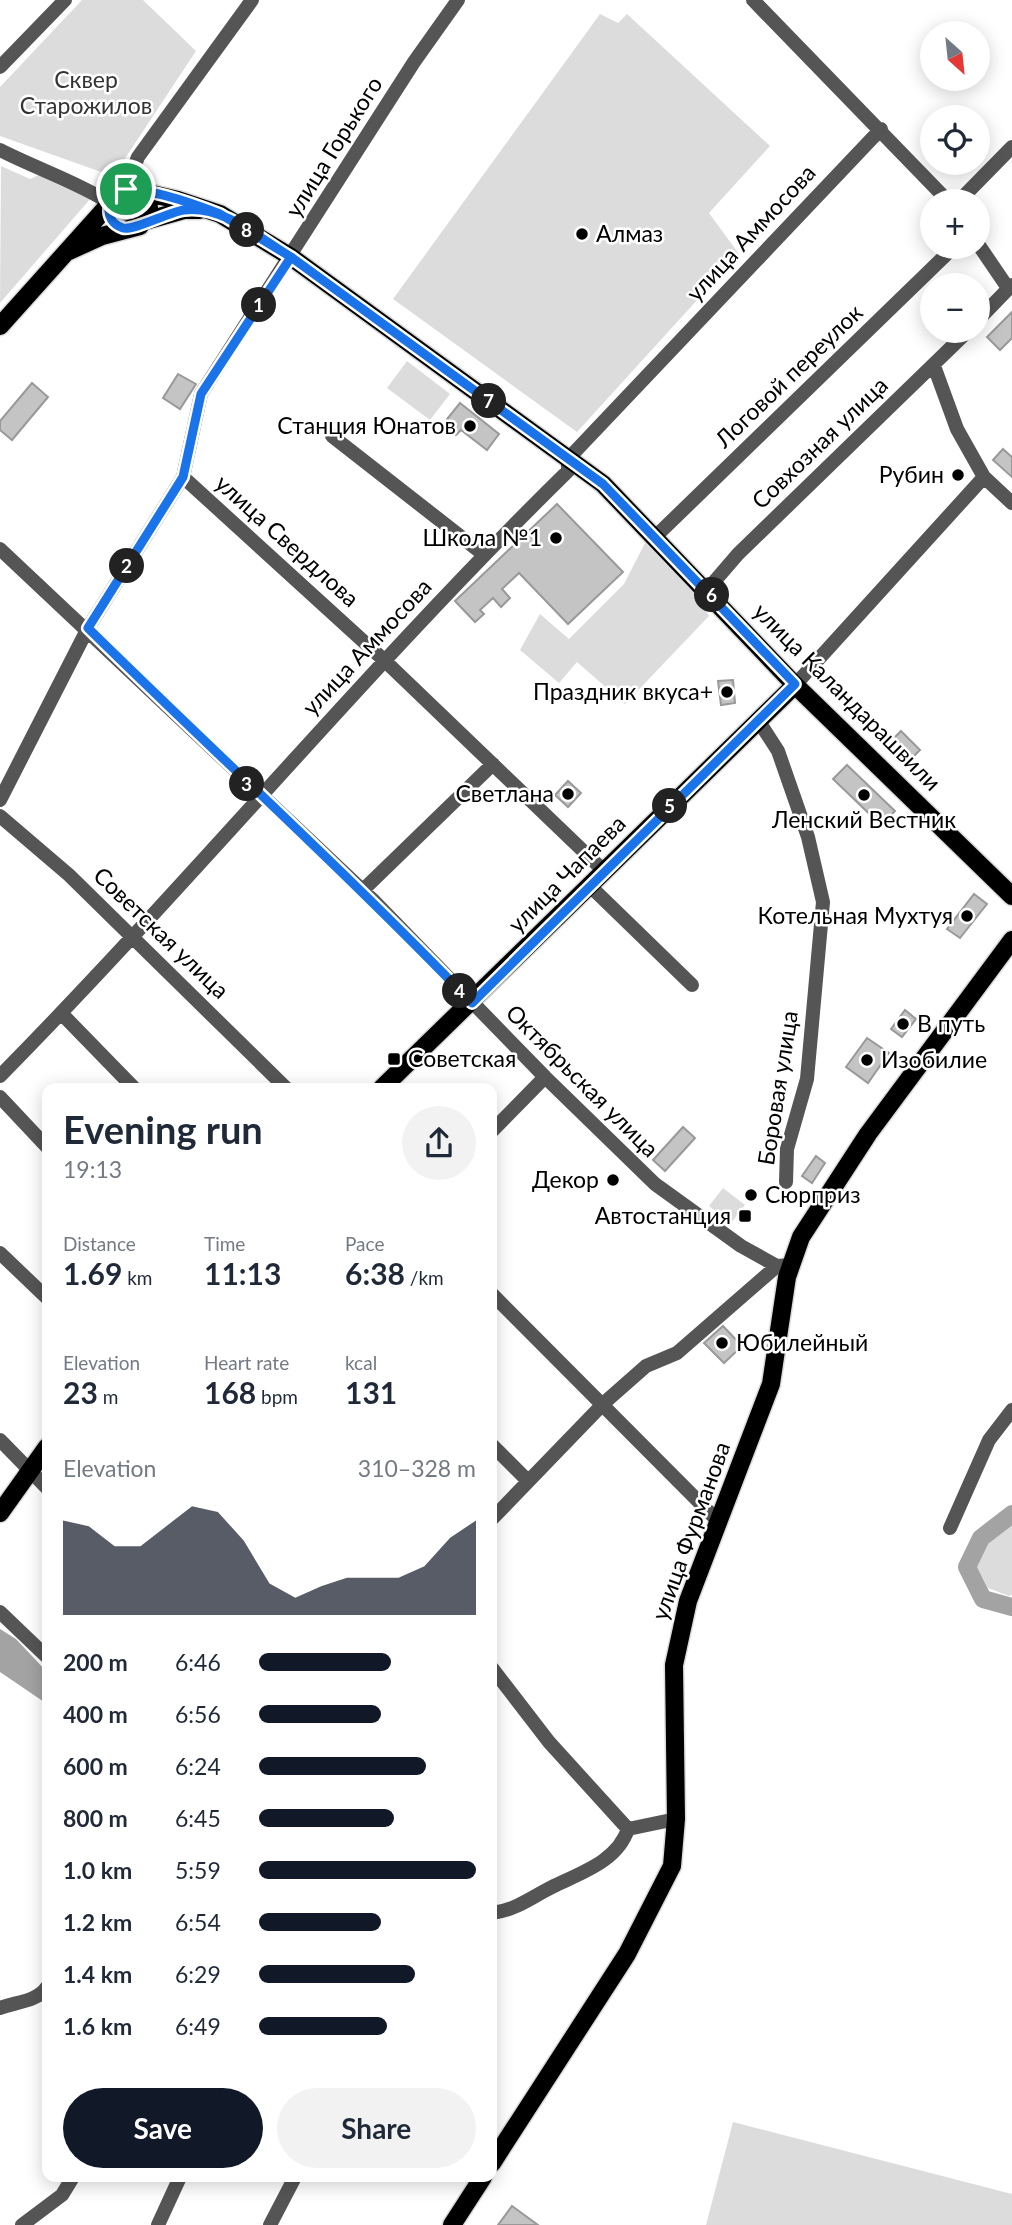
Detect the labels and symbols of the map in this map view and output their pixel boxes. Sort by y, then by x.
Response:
north arrow [920,21,990,91]
park label: Cквер Старожилов [20,65,152,119]
street label: улица Горького [279,71,388,222]
street label: улица Аммосова [680,158,821,306]
pin [96,159,156,219]
pin: 8 [230,212,264,247]
place label: Алмаз [596,219,663,247]
marker: Алмаз [574,226,590,242]
pin: 1 [242,288,276,322]
street label: Логовой переулок [708,298,868,453]
street label: Совхозная улица [746,370,893,514]
pin: 7 [472,384,506,418]
place label: Станция Юнатов [277,411,456,439]
marker: Станция Юнатов [462,418,478,434]
place label: Рубин [879,460,944,488]
marker: Рубин [950,467,966,483]
street label: улица Свердлова [210,468,365,612]
place label: Школа №1 [423,523,542,551]
marker: Школа №1 [548,530,564,546]
pin: 2 [110,548,144,584]
street label: улица Аммосова [296,572,437,720]
pin: 6 [694,578,730,612]
street label: улица Каландарашвили [748,597,947,796]
place label: Праздник вкуса+ [533,677,713,705]
marker: Праздник вкуса+ [719,684,735,700]
pin: 3 [230,766,264,802]
place label: Светлана [456,779,554,807]
marker: Светлана [560,786,576,802]
marker: Ленский Вестник [856,787,872,803]
pin: 5 [652,788,688,824]
place label: Ленский Вестник [771,805,956,833]
street label: улица Чапаева [502,809,631,938]
street label: Советская улица [88,861,235,1004]
place label: Котельная Мухтуя [758,901,953,929]
marker: Котельная Мухтуя [959,908,975,924]
pin: 4 [442,974,477,1009]
street label: Октябрьская улица [501,998,665,1162]
street label: Боровая улица [751,1009,803,1167]
place label: В путь [917,1009,985,1037]
marker: В путь [895,1016,911,1032]
place label: Советская [408,1044,516,1072]
place label: Изобилие [881,1045,987,1073]
marker: Советская [386,1051,402,1067]
marker: Изобилие [859,1052,875,1068]
place label: Декор [532,1165,599,1193]
marker: Декор [605,1172,621,1188]
place label: Сюрприз [765,1180,861,1208]
marker: Сюрприз [743,1187,759,1203]
place label: Автостанция [595,1201,731,1229]
marker: Автостанция [737,1208,753,1224]
place label: Юбилейный [736,1328,868,1356]
marker: Юбилейный [714,1335,730,1351]
street label: улица Фурманова [645,1438,735,1624]

